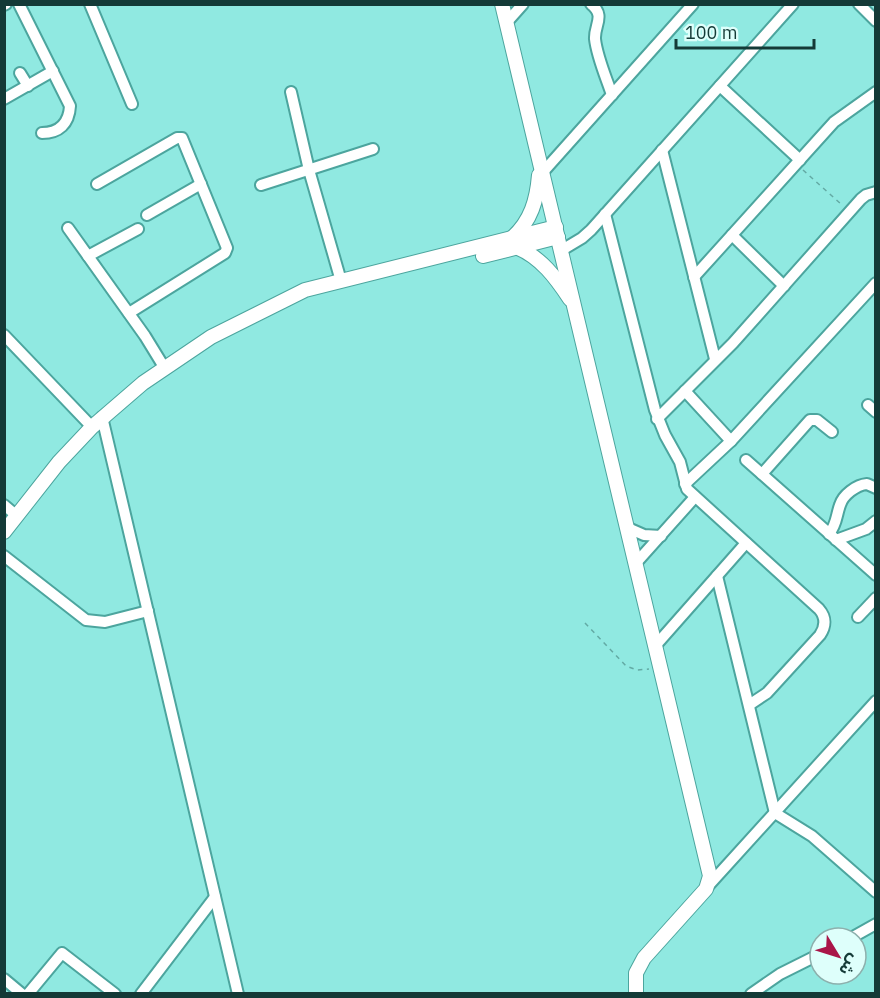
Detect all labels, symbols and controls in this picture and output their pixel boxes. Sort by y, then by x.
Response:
scale bar [676,12,814,50]
text: 100 m [685,21,737,44]
north arrow [808,926,868,986]
text: ش [835,950,864,980]

